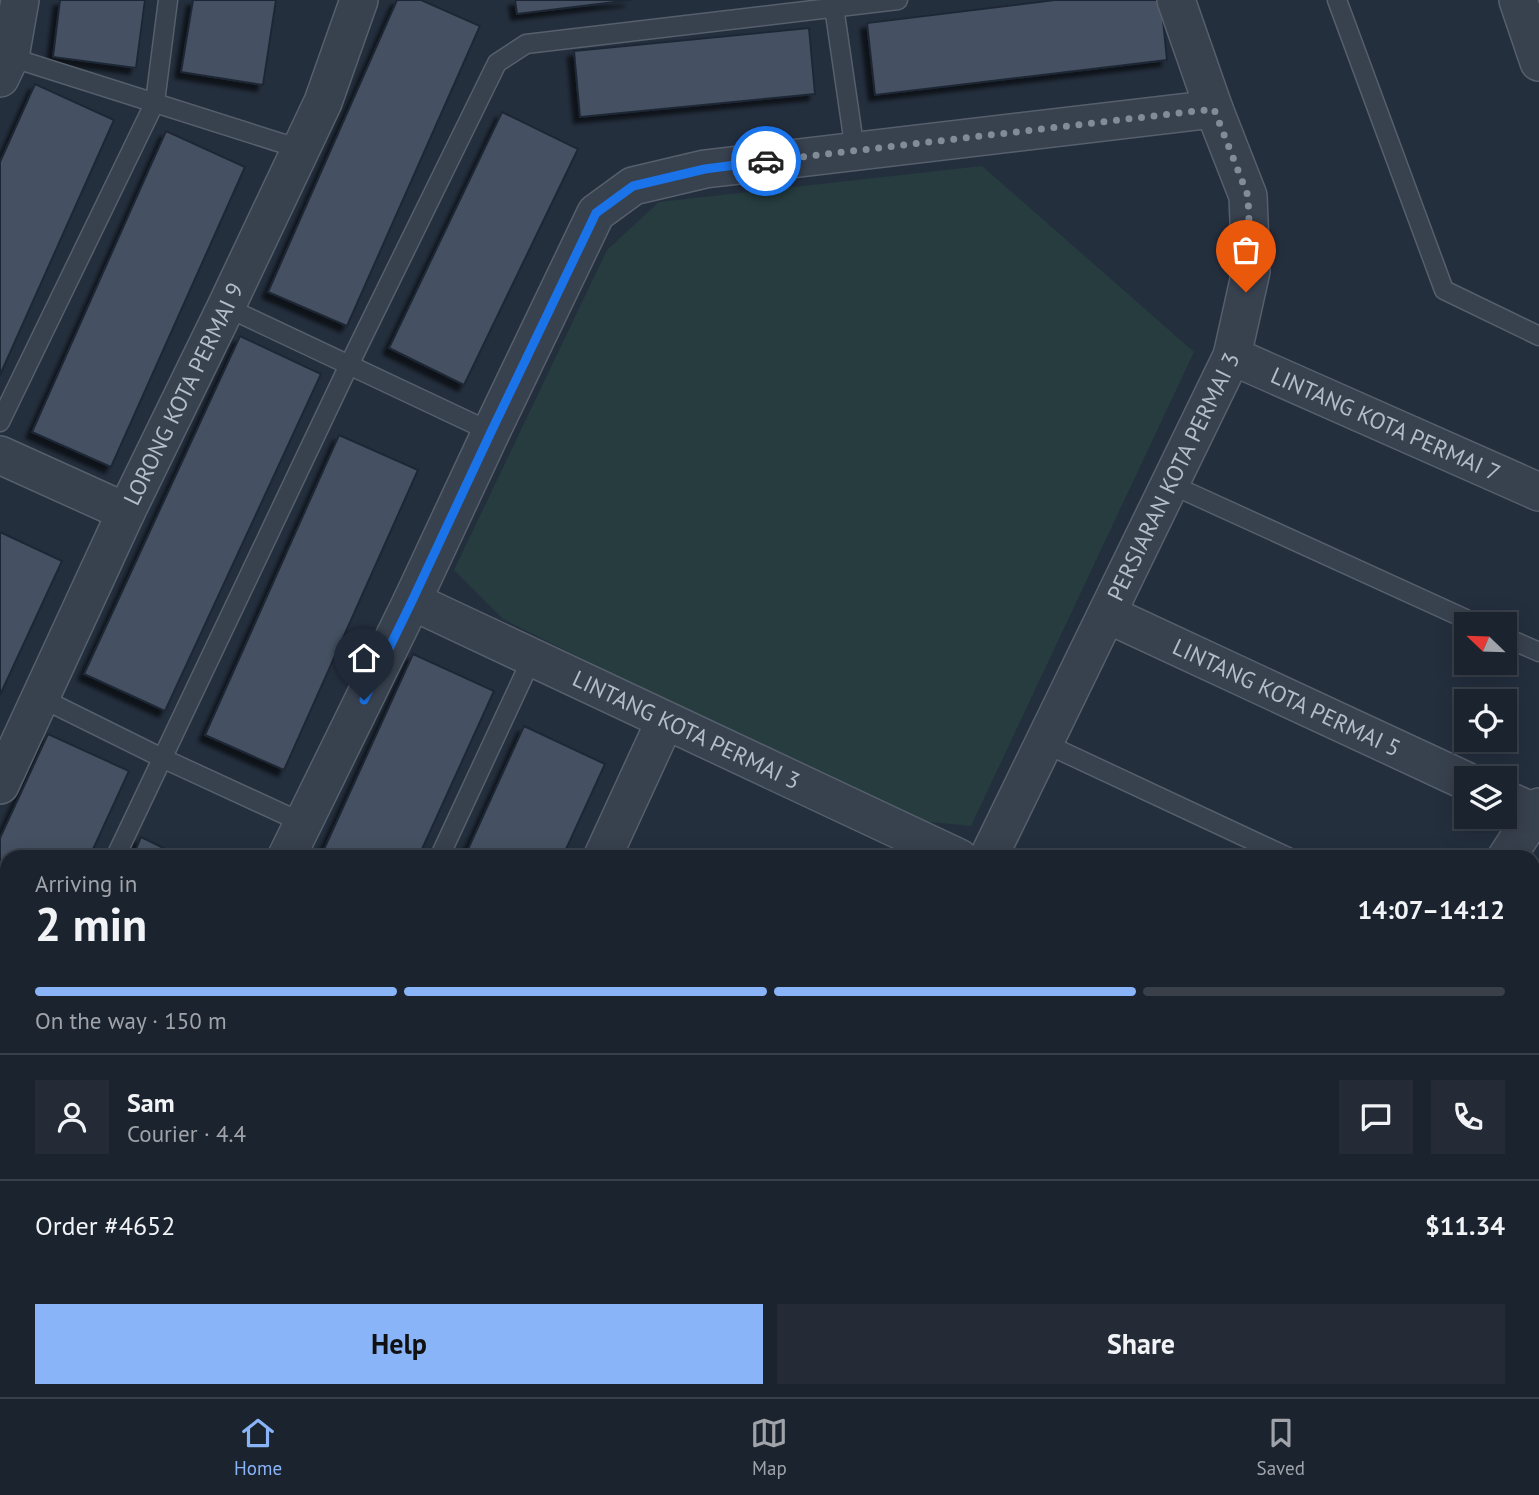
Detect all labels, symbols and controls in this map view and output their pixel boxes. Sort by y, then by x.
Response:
courier [731,126,801,196]
icon: car [747,142,785,180]
pin [1216,220,1276,292]
icon: bag [1227,231,1265,269]
street label: LORONG KOTA PERMAI 9 [117,278,249,510]
street label: PERSIARAN KOTA PERMAI 3 [1100,347,1246,605]
street label: LINTANG KOTA PERMAI 7 [1267,360,1505,487]
north arrow [1454,612,1517,676]
map controls [1454,612,1517,829]
pin [334,628,394,700]
street label: LINTANG KOTA PERMAI 5 [1168,632,1405,762]
icon: home [345,639,383,677]
street label: LINTANG KOTA PERMAI 3 [568,664,805,795]
button: locate [1454,689,1517,752]
button: layers [1454,766,1517,829]
text: Arriving in [35,869,137,898]
text: 14:07–14:12 [1358,893,1505,926]
text: 2 min [35,894,147,954]
text: On the way · 150 m [35,1006,227,1035]
button: person [35,1080,109,1154]
button: chat [1339,1080,1413,1154]
button: phone [1431,1080,1505,1154]
text: Sam [127,1086,175,1119]
text: Courier · 4.4 [127,1119,246,1148]
text: Order #4652 [35,1209,175,1242]
text: $11.34 [1425,1209,1505,1242]
button: Help [35,1304,763,1384]
button: Share [777,1304,1505,1384]
tab: Home [234,1414,282,1480]
tab: Map [750,1414,788,1480]
tab: Saved [1257,1414,1305,1480]

